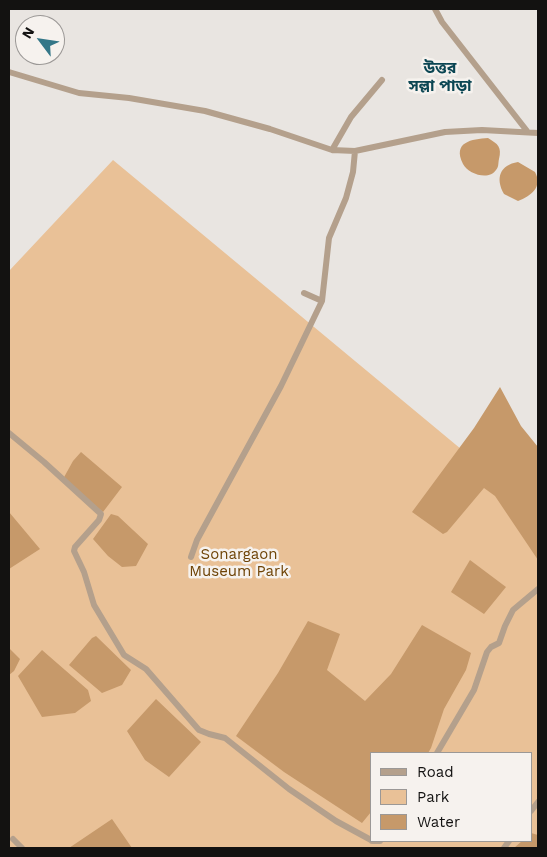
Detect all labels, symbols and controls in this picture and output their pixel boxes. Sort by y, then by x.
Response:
north arrow [15,15,65,65]
text: N [18,24,38,41]
district label: উত্তর সল্লা পাড়া [408,58,472,96]
park label: Sonargaon Museum Park [189,546,289,581]
legend [370,752,532,842]
text: Road [417,763,454,781]
text: Park [417,788,449,806]
text: Water [417,813,460,831]

